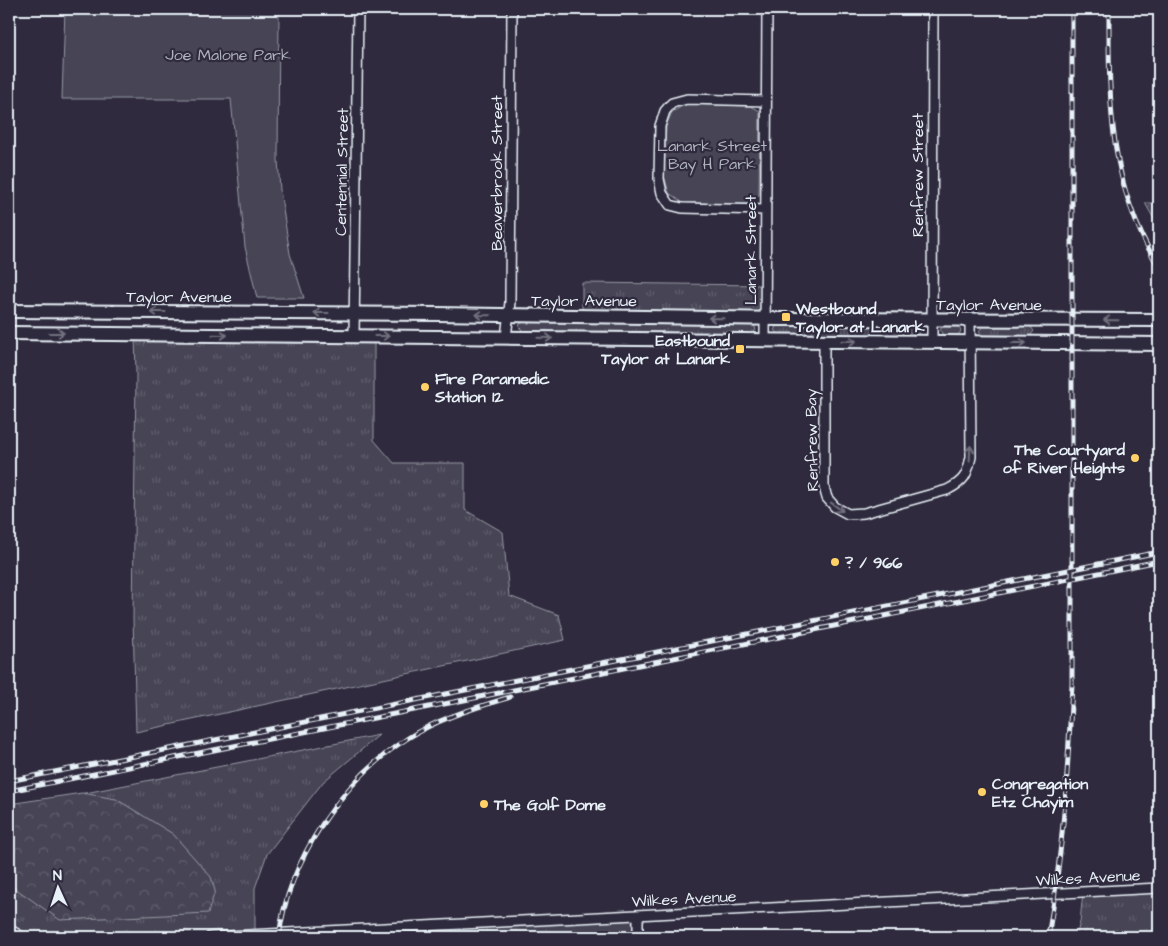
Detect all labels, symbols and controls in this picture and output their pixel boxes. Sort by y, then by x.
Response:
park label: Joe Malone Park [165,44,291,66]
street label: Beaverbrook Street [486,95,508,251]
street label: Centennial Street [330,107,354,236]
street label: Renfrew Street [907,113,929,237]
park label: Lanark Street Bay H Park [657,135,767,176]
street label: Lanark Street [740,195,762,305]
street label: Taylor Avenue [126,286,232,309]
street label: Taylor Avenue [531,290,637,313]
street label: Taylor Avenue [936,294,1042,317]
place label: Westbound Taylor at Lanark [795,298,925,339]
one-way arrow [151,307,167,317]
one-way arrow [313,308,330,318]
one-way arrow [476,310,492,320]
marker: Westbound Taylor at Lanark [780,311,792,323]
one-way arrow [708,313,724,323]
one-way arrow [1103,315,1119,324]
one-way arrow [49,328,65,338]
one-way arrow [212,330,228,340]
place label: Eastbound Taylor at Lanark [600,330,731,371]
one-way arrow [374,331,390,341]
one-way arrow [536,333,553,343]
one-way arrow [841,337,857,346]
one-way arrow [1010,338,1026,348]
marker: Eastbound Taylor at Lanark [734,343,746,355]
place label: Fire Paramedic Station 12 [434,368,550,408]
marker: Fire Paramedic Station 12 [419,381,431,393]
street label: Renfrew Bay [800,388,825,492]
place label: The Courtyard of River Heights [1003,439,1126,481]
one-way arrow [966,445,975,461]
marker: The Courtyard of River Heights [1129,452,1141,464]
one-way arrow [830,502,844,512]
place label: ? / 966 [844,552,902,574]
marker: ? / 966 [829,556,841,568]
place label: Congregation Etz Chayim [992,773,1088,814]
marker: Congregation Etz Chayim [976,786,988,798]
place label: The Golf Dome [493,794,606,816]
marker: The Golf Dome [478,798,490,810]
north arrow [32,864,82,914]
street label: Wilkes Avenue [1035,864,1141,892]
text: N [52,866,62,886]
street label: Wilkes Avenue [631,885,737,913]

